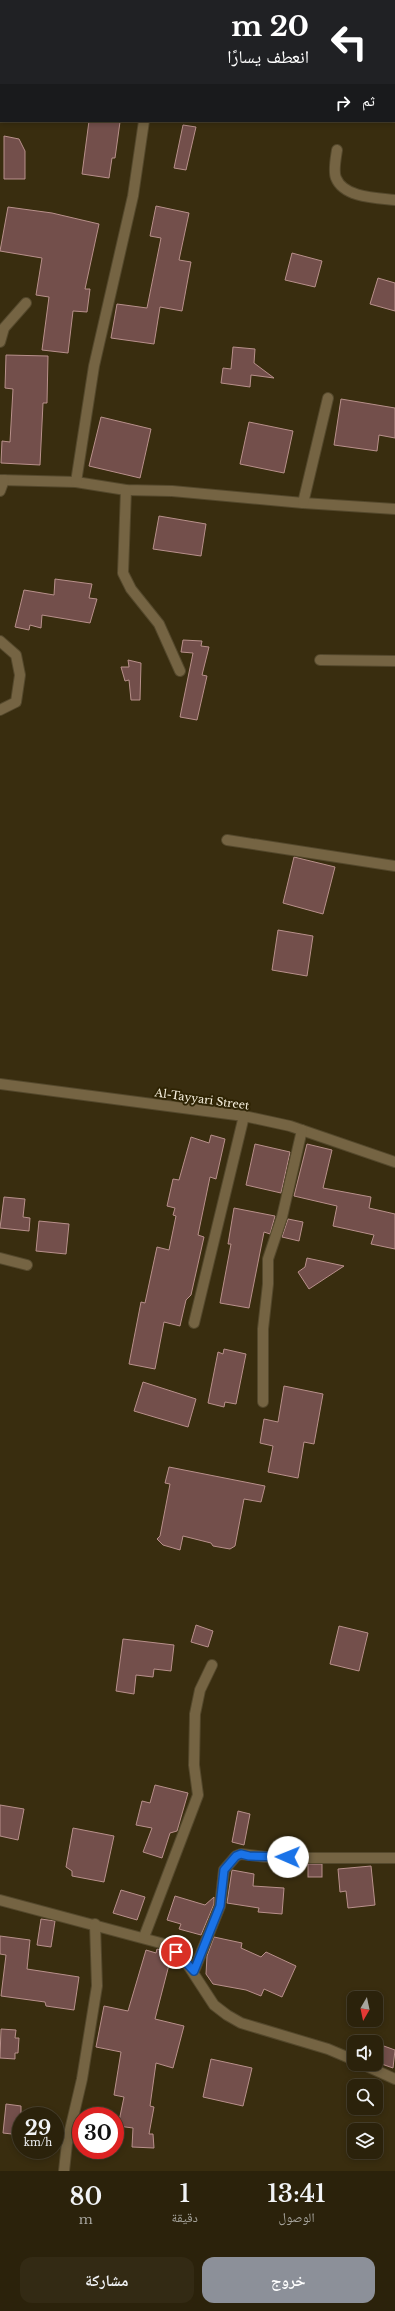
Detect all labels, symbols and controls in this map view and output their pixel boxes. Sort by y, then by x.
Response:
text: 20 m [231,9,309,44]
icon: left [323,16,375,68]
text: انعطف يسارًا [227,46,309,68]
text: ثم [362,91,375,110]
icon: right [332,92,354,114]
street label: Al-Tayyari Street [153,1085,251,1113]
position arrow [267,1836,309,1878]
pin [159,1935,193,1969]
icon: arrive [165,1941,187,1963]
north arrow [347,1991,383,2027]
map controls [347,1991,383,2159]
button: sound [347,2035,383,2071]
button: search [347,2079,383,2115]
speed limit sign: 30 [72,2107,124,2159]
text: 29 [25,2116,51,2140]
button: layers [347,2123,383,2159]
text: km/h [24,2136,52,2149]
text: 1 [179,2179,190,2208]
text: 13:41 [267,2179,326,2208]
text: 80 [69,2182,102,2211]
text: دقيقة [172,2209,198,2226]
text: الوصول [279,2209,314,2226]
text: m [79,2211,93,2228]
button: مشاركة [20,2257,194,2303]
button: خروج [202,2257,375,2303]

